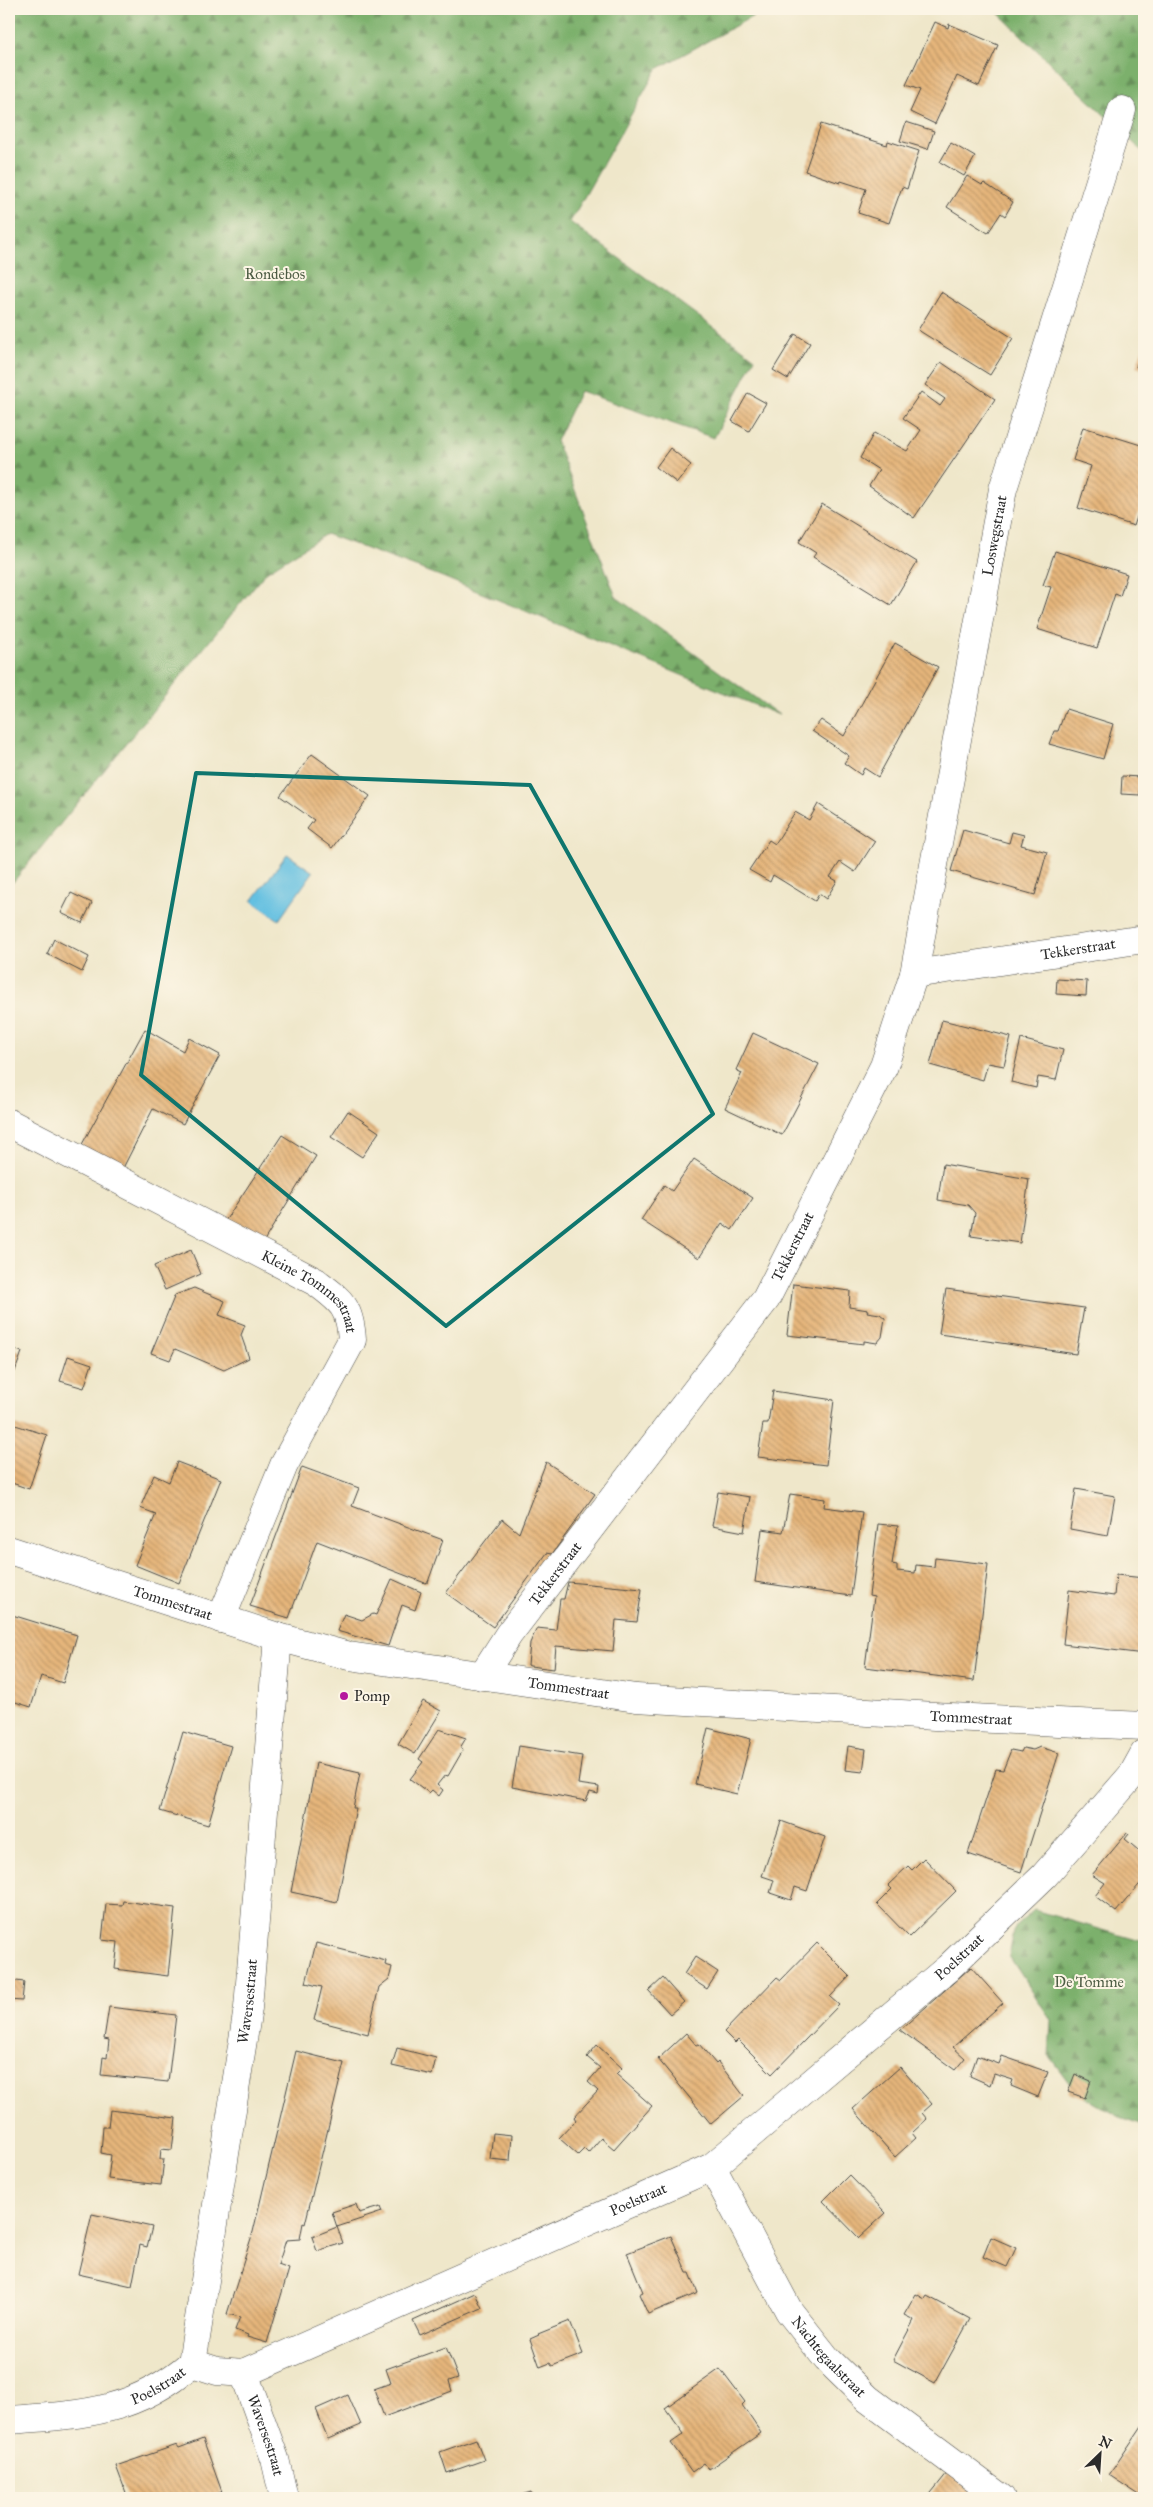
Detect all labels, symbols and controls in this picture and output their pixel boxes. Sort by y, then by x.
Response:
park label: Rondebos [245,265,305,283]
street label: Loswegstraat [978,493,1011,577]
street label: Tekkerstraat [1039,934,1117,964]
street label: Tekkerstraat [768,1208,818,1284]
street label: Kleine Tommestraat [258,1246,360,1335]
street label: Tekkerstraat [525,1538,586,1609]
street label: Tommestraat [131,1582,215,1624]
street label: Tommestraat [526,1673,611,1703]
place label: Pomp [354,1687,390,1705]
marker: Pomp [338,1690,350,1702]
street label: Tommestraat [929,1707,1013,1729]
street label: Poelstraat [931,1929,988,1984]
street label: Waversestraat [234,1958,261,2045]
park label: De Tomme [1054,1973,1124,1991]
street label: Poelstraat [607,2179,670,2220]
street label: Nachtegaalstraat [788,2313,870,2402]
street label: Poelstraat [128,2362,190,2409]
street label: Waversestraat [244,2392,288,2478]
north arrow [1076,2430,1126,2480]
text: N [1096,2432,1114,2453]

